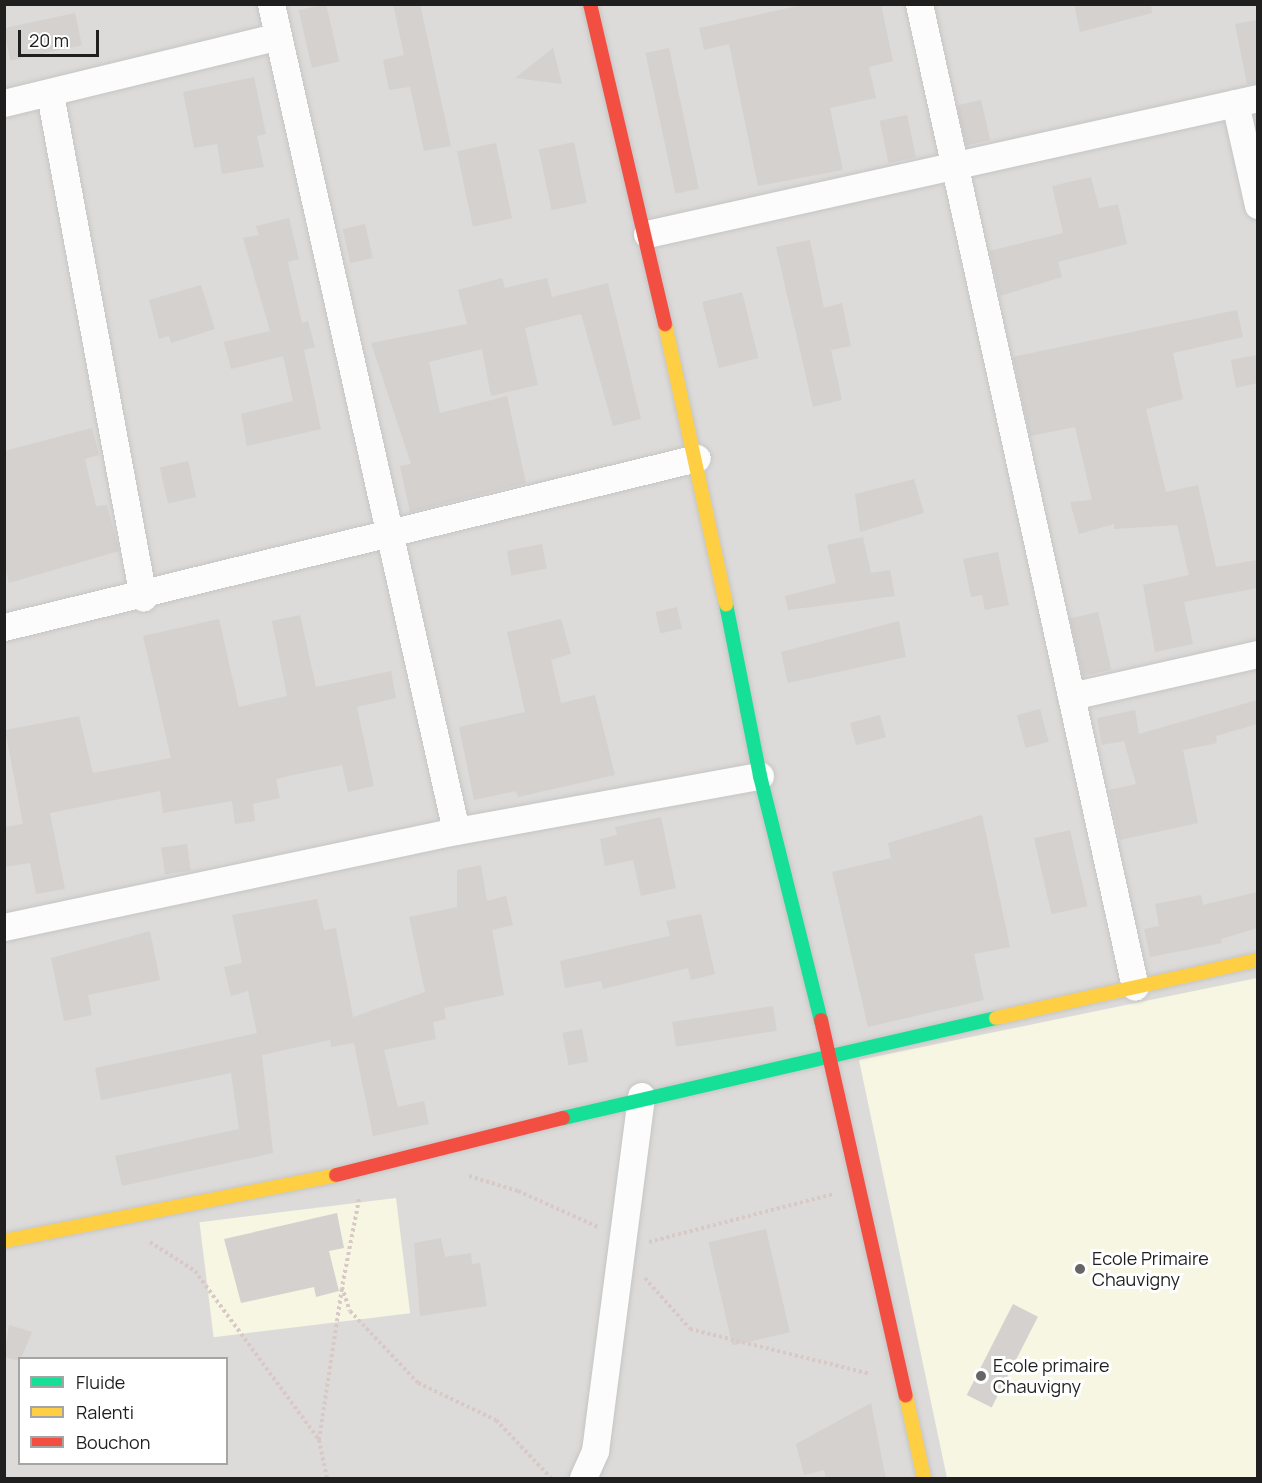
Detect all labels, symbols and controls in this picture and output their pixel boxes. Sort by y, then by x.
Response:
scale bar [21,18,102,56]
text: 20 m [29,28,69,52]
place label: Ecole Primaire Chauvigny [1092,1248,1209,1290]
marker: Ecole Primaire Chauvigny [1073,1262,1087,1276]
place label: Ecole primaire Chauvigny [993,1355,1110,1398]
legend [18,1357,228,1465]
marker: Ecole primaire Chauvigny [974,1369,988,1383]
text: Fluide [76,1370,125,1394]
text: Ralenti [76,1400,134,1424]
text: Bouchon [76,1430,150,1454]

